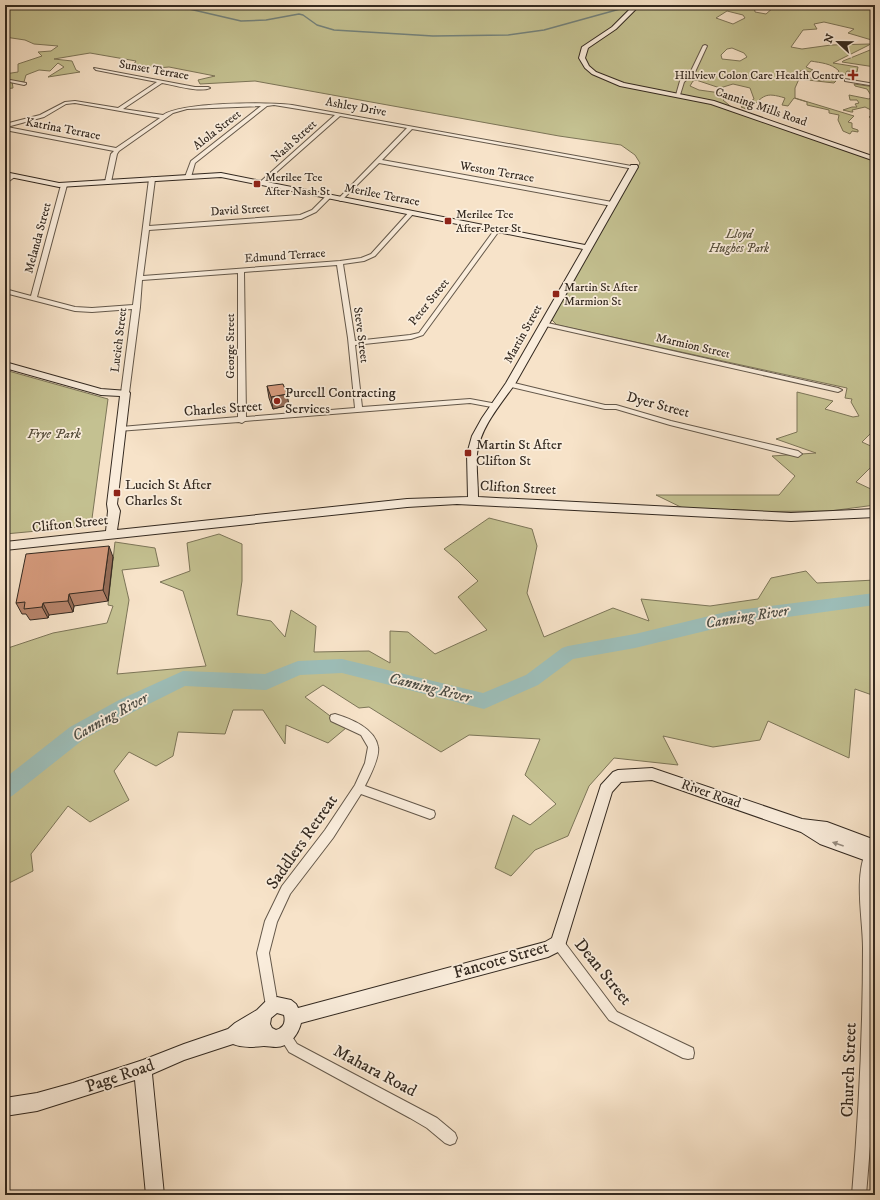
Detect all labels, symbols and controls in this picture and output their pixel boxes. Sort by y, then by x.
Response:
north arrow [818,22,858,62]
text: N [821,32,838,45]
street label: Sunset Terrace [118,56,190,84]
place label: Hillview Colon Care Health Centre [674,68,844,83]
marker: Hillview Colon Care Health Centre [847,69,859,81]
street label: Canning Mills Road [713,84,809,130]
street label: Ashley Drive [324,94,388,120]
street label: Alola Street [190,107,244,153]
street label: Katrina Terrace [24,114,102,144]
street label: Nash Street [268,117,320,165]
street label: Weston Terrace [458,158,535,186]
place label: Merilee Tce After Nash St [265,170,330,199]
marker: Merilee Tce After Nash St [252,179,262,189]
street label: Merilee Terrace [343,180,421,210]
street label: David Street [210,200,270,220]
street label: Melanda Street [21,201,55,275]
place label: Merilee Tce After Peter St [456,207,521,236]
marker: Merilee Tce After Peter St [443,216,453,226]
park label: Lloyd Hughes Park [708,227,769,256]
street label: Edmund Terrace [244,246,326,266]
street label: Peter Street [406,275,453,328]
place label: Martin St After Marmion St [564,280,638,309]
marker: Martin St After Marmion St [551,289,561,299]
street label: Martin Street [501,302,545,366]
street label: Steve Street [350,306,372,364]
street label: Lucich Street [108,307,130,373]
street label: George Street [223,313,238,379]
street label: Marmion Street [654,330,732,362]
place label: Purcell Contracting Services [285,384,396,418]
street label: Dyer Street [625,388,692,422]
marker: Purcell Contracting Services [272,396,282,406]
street label: Charles Street [183,397,263,421]
park label: Frye Park [27,425,81,443]
place label: Martin St After Clifton St [476,436,563,470]
marker: Martin St After Clifton St [463,448,473,458]
place label: Lucich St After Charles St [125,476,212,510]
street label: Clifton Street [479,477,557,499]
marker: Lucich St After Charles St [112,488,122,498]
street label: Clifton Street [31,511,109,537]
water label: Canning River [704,601,792,633]
water label: Canning River [387,669,475,708]
water label: Canning River [69,688,153,746]
street label: River Road [679,775,743,813]
street label: Saddlers Retreat [261,790,343,894]
one-way arrow [832,841,844,847]
street label: Dean Street [569,934,637,1010]
street label: Fancote Street [451,936,552,984]
street label: Church Street [836,1022,862,1118]
street label: Mahara Road [330,1040,421,1102]
street label: Page Road [83,1054,158,1098]

